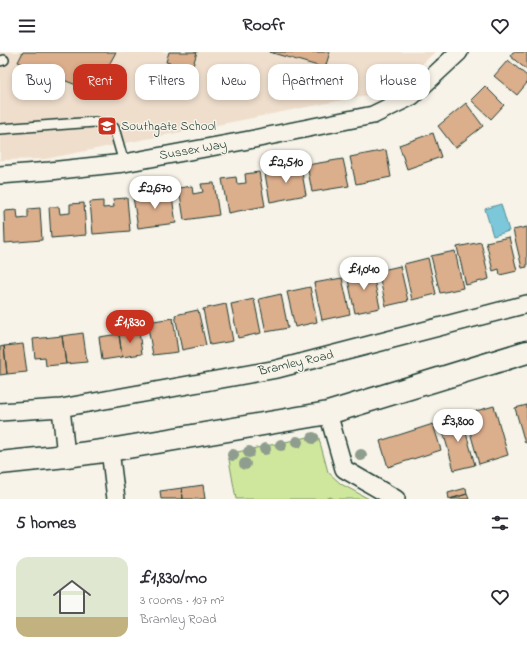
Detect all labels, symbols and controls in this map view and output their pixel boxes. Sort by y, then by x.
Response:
text: Roofr [242,13,285,39]
icon: menu [16,15,38,37]
icon: heart [489,15,511,37]
chip: Buy [12,64,65,100]
chip: Rent [73,64,127,100]
chip: Filters [135,64,199,100]
chip: New [207,64,260,100]
chip: Apartment [268,64,358,100]
chip: House [366,64,430,100]
school or university icon: Southgate School [96,115,118,137]
place label: Southgate School [121,117,216,137]
street label: Sussex Way [158,135,228,166]
pin: £2,510 [253,150,319,184]
text: £2,510 [269,153,303,172]
pin: £2,670 [122,176,188,210]
text: £2,670 [138,179,172,198]
pin: £1,040 [331,257,397,291]
text: £1,040 [348,260,380,279]
pin: £1,830 [97,310,163,344]
text: £1,830 [115,313,145,332]
street label: Bramley Road [256,345,336,382]
pin: £3,800 [425,409,491,443]
text: £3,800 [442,412,474,431]
text: 5 homes [16,511,76,536]
icon: filters [489,512,511,534]
text: £1,830/mo [140,566,207,591]
icon: home [48,573,96,621]
icon: heart [489,586,511,608]
text: 3 rooms · 107 m² [140,591,224,610]
text: Bramley Road [140,610,217,629]

